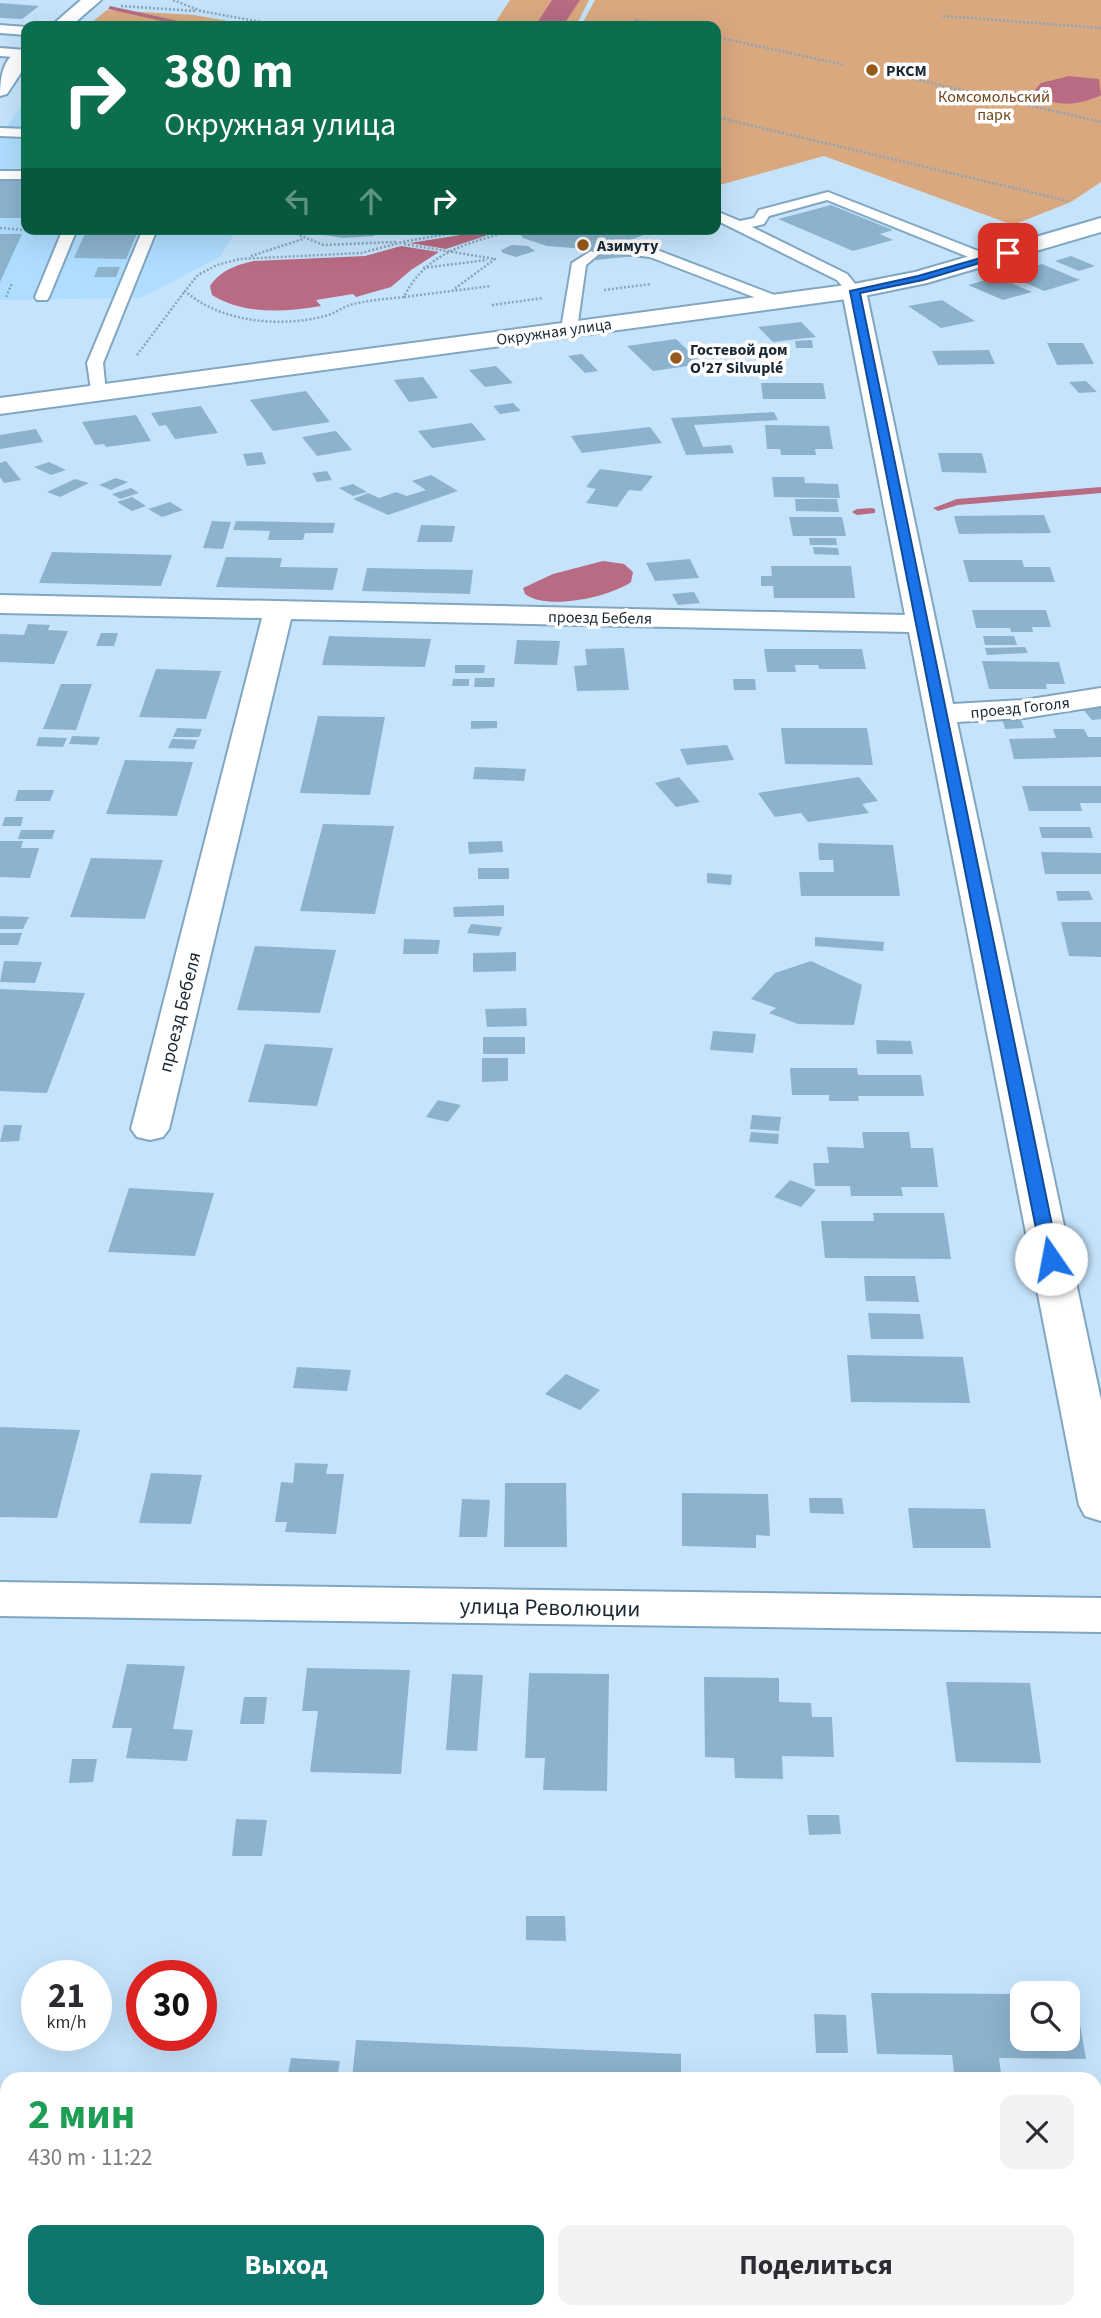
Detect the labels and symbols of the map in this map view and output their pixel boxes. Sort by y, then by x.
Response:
place label: РКСМ [886,60,927,82]
marker: РКСМ [864,62,880,78]
park label: Комсомольский парк [938,86,1050,126]
pin [978,223,1038,283]
place label: Азимуту [596,235,659,257]
marker: Азимуту [575,237,591,253]
street label: Окружная улица [495,313,613,351]
place label: Гостевой дом O'27 Silvuplé [690,339,788,379]
marker: Гостевой дом O'27 Silvuplé [668,350,684,366]
street label: проезд Бебеля [548,606,652,630]
street label: проезд Гоголя [969,692,1071,724]
street label: проезд Бебеля [152,949,208,1076]
position arrow [1014,1222,1088,1296]
street label: улица Революции [459,1589,641,1626]
speed limit sign: 30 [126,1960,217,2051]

